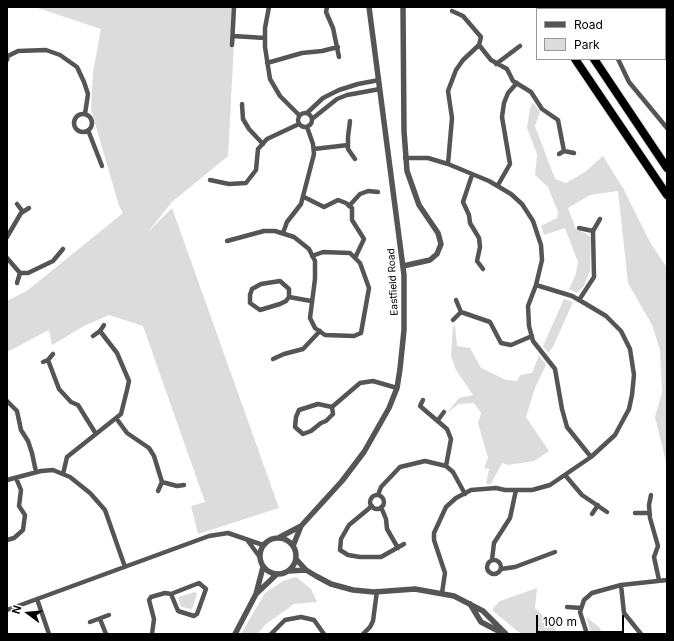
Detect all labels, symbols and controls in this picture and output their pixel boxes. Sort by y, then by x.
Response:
legend [536,8,666,60]
text: Road [574,17,603,32]
text: Park [574,37,600,52]
street label: Eastfield Road [385,248,401,316]
north arrow [8,593,48,633]
text: N [9,604,24,616]
scale bar [538,607,626,633]
text: 100 m [543,614,577,629]

